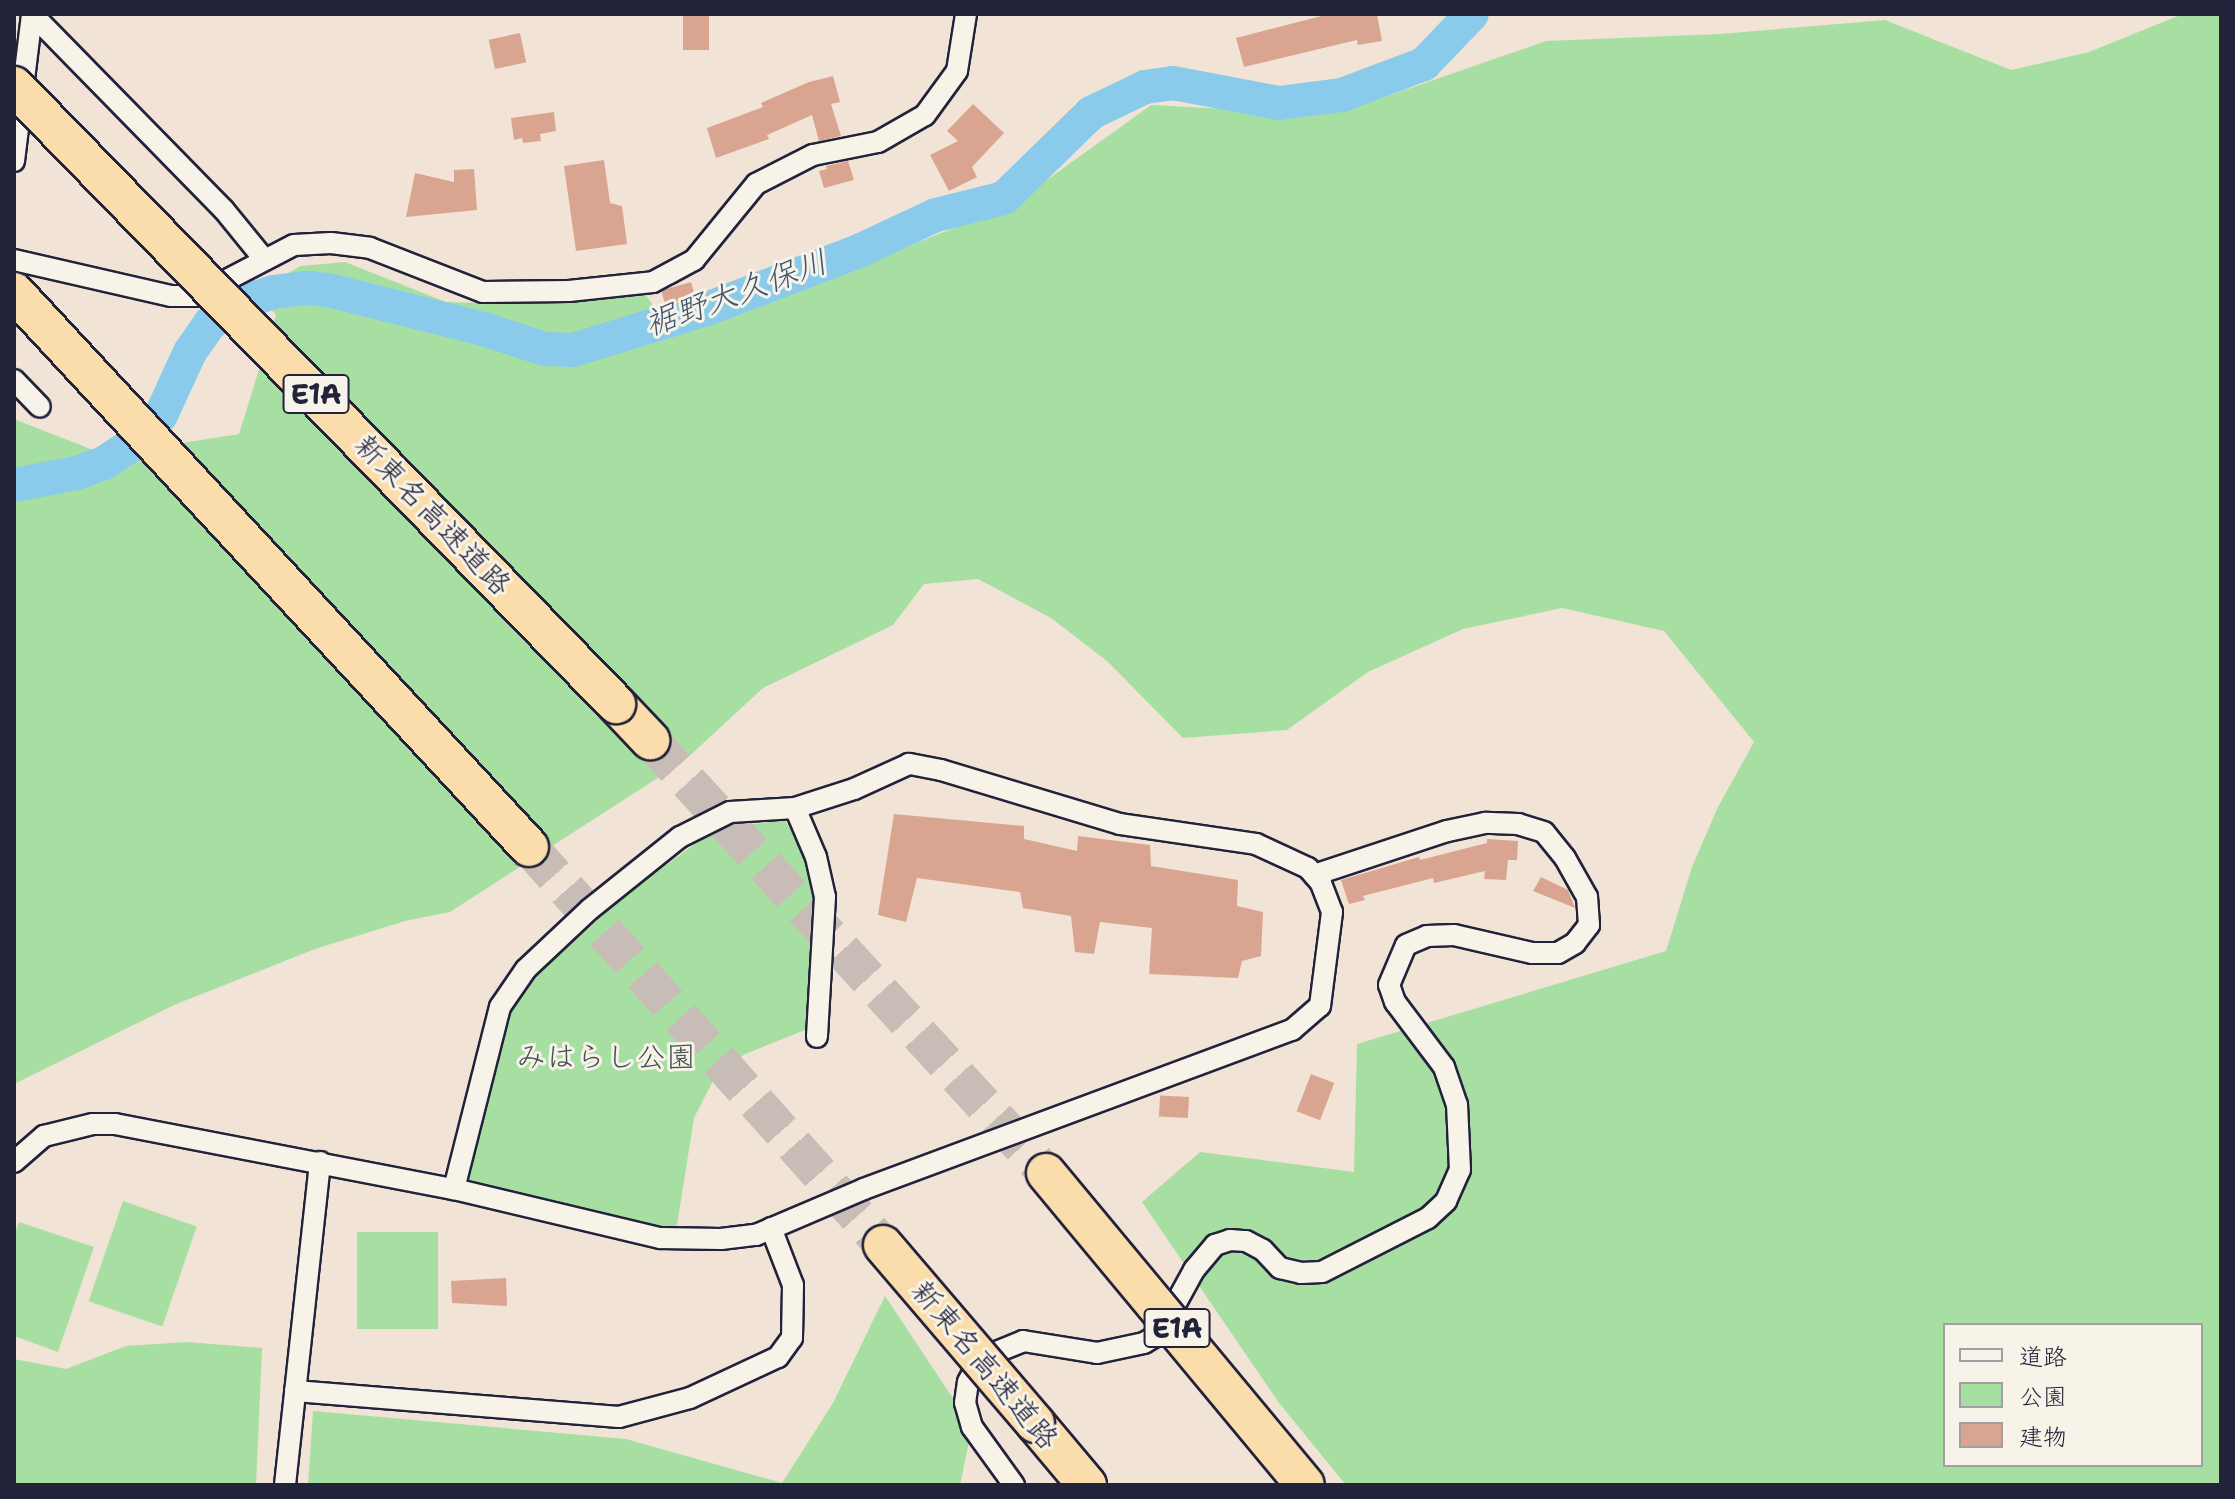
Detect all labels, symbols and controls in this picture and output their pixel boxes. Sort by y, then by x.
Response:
water label: 裾野大久保川 [639,242,833,344]
road number: E1A [282,370,350,418]
street label: 新東名高速道路 [347,427,519,603]
park label: みはらし公園 [516,1039,696,1075]
street label: 新東名高速道路 [904,1273,1066,1457]
road number: E1A [1143,1304,1211,1352]
legend [1943,1323,2203,1467]
text: 道路 [2019,1341,2067,1373]
text: 公園 [2019,1381,2067,1413]
text: 建物 [2019,1421,2067,1453]

